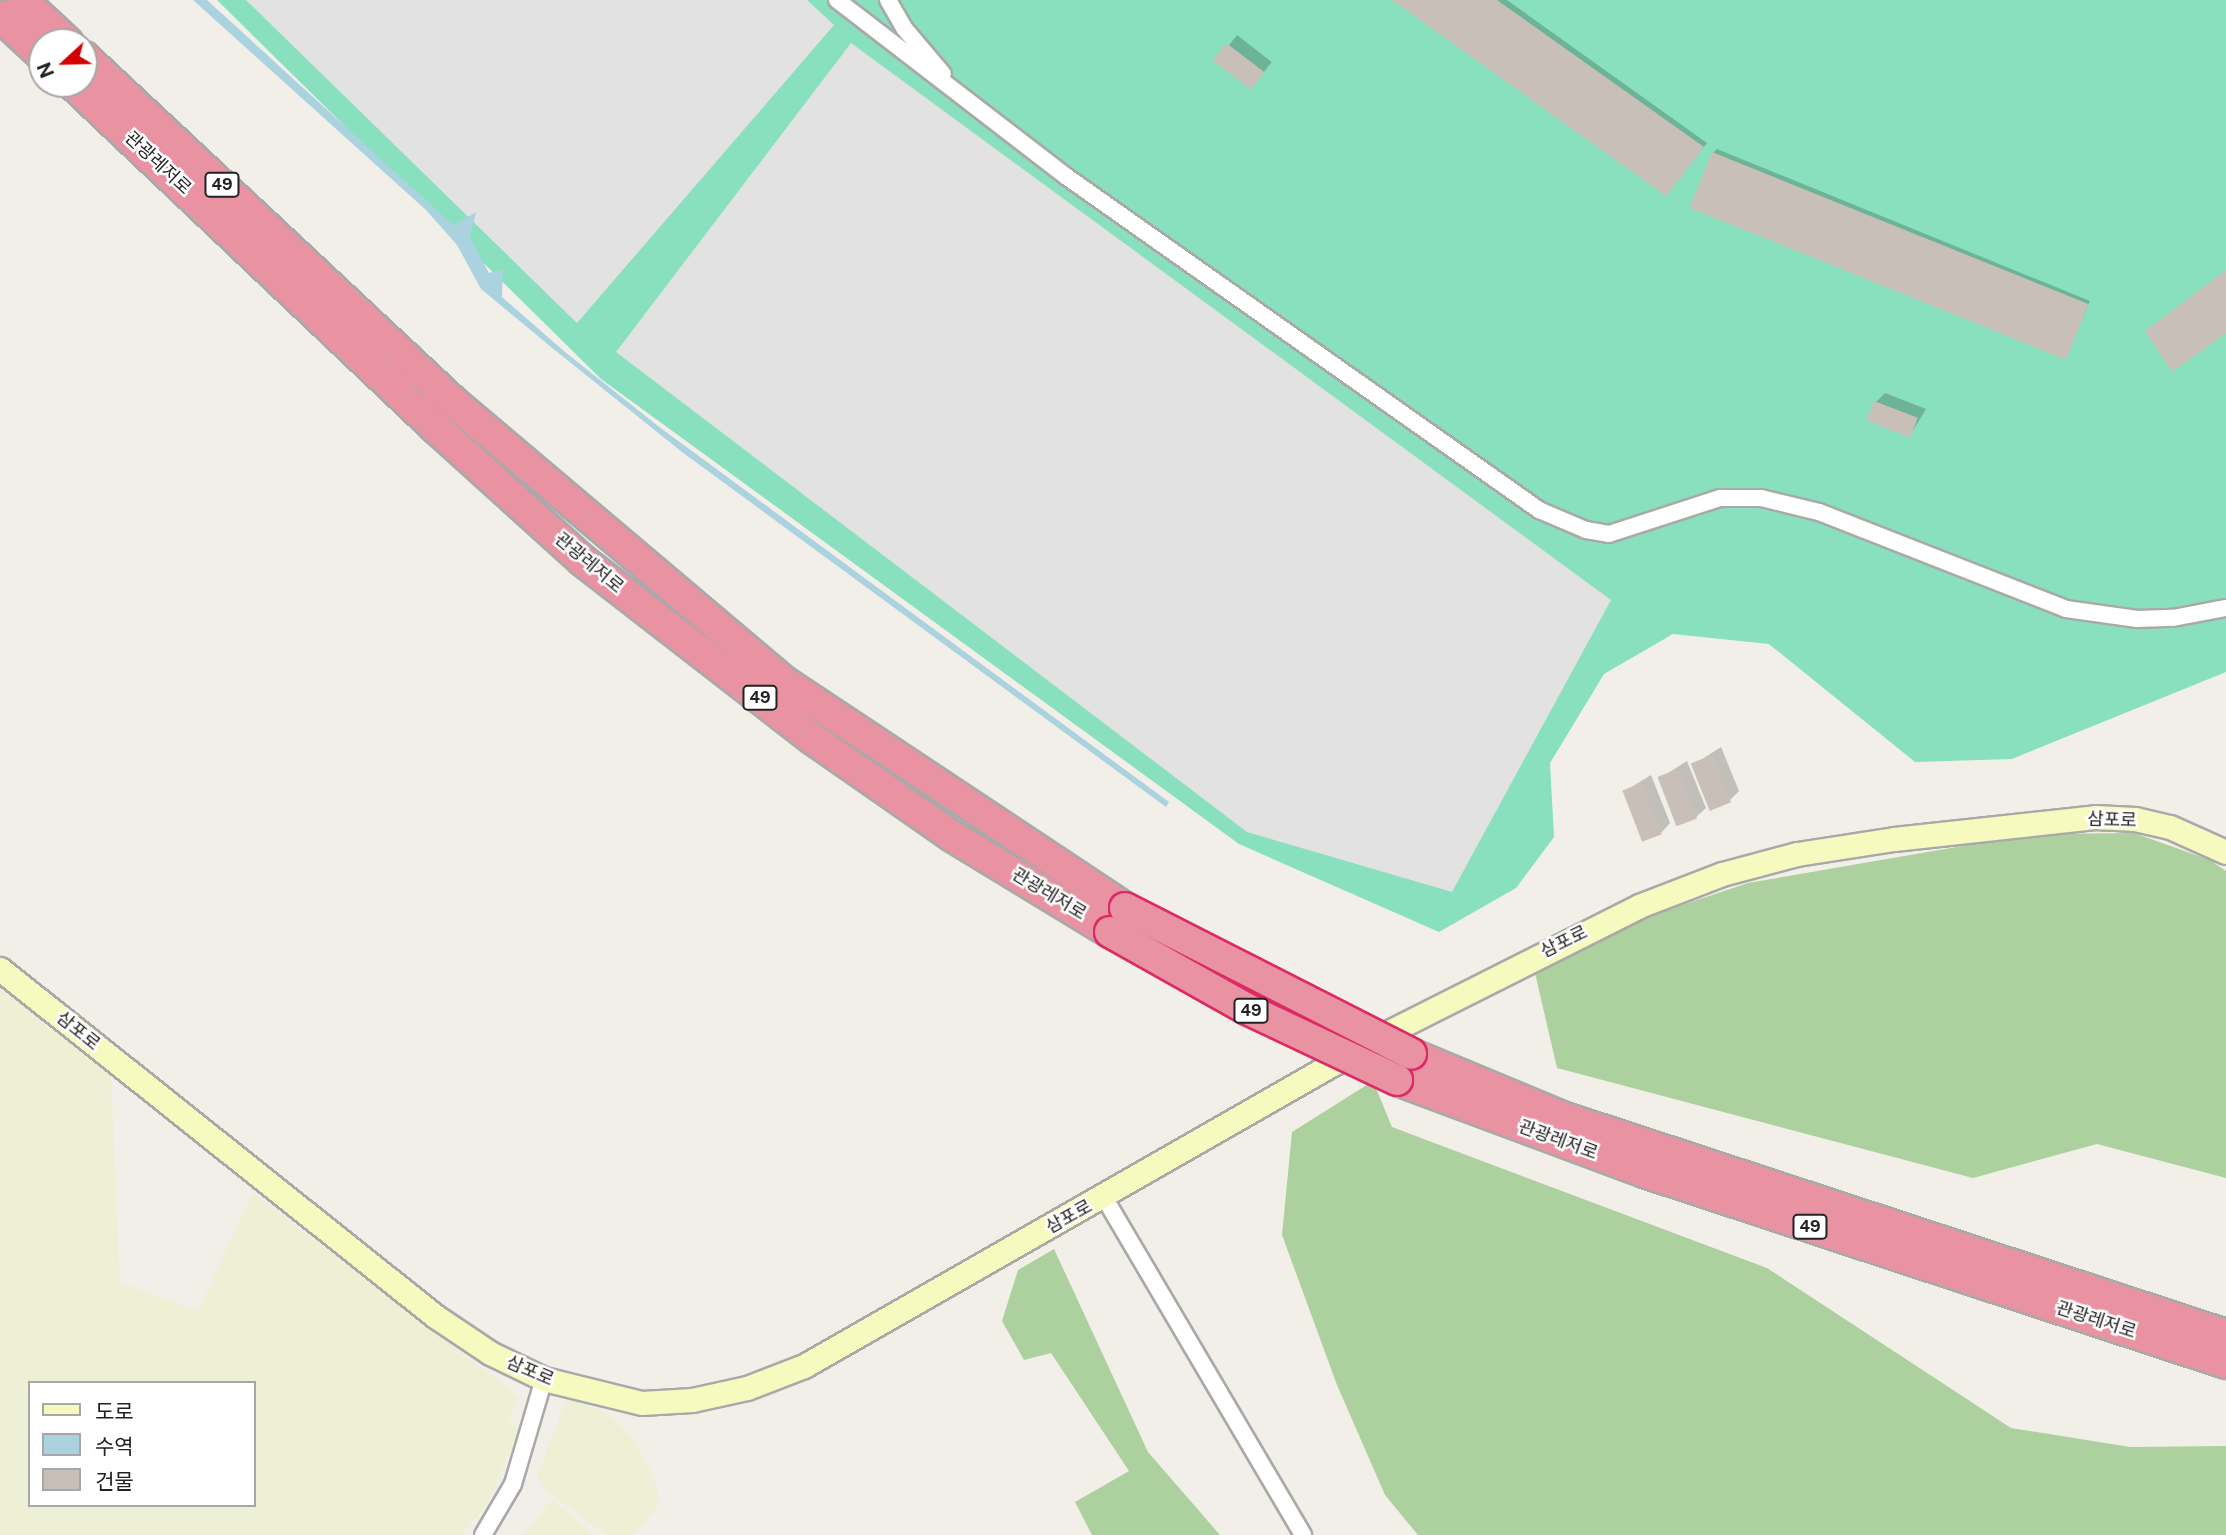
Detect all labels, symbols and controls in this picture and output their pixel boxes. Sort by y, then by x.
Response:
north arrow [28,28,98,98]
text: N [32,59,58,81]
street label: 관광레저로 [120,127,196,199]
road number: 49 [203,172,241,197]
street label: 관광레저로 [550,528,628,598]
road number: 49 [741,685,779,710]
street label: 삼포로 [2087,808,2137,832]
street label: 관광레저로 [1008,863,1090,925]
street label: 삼포로 [1537,921,1591,963]
road number: 49 [1232,998,1270,1023]
street label: 삼포로 [52,1007,104,1055]
street label: 관광레저로 [1515,1116,1601,1164]
street label: 삼포로 [1042,1196,1096,1238]
road number: 49 [1791,1214,1829,1240]
street label: 관광레저로 [2053,1297,2139,1343]
street label: 삼포로 [503,1351,557,1391]
legend [28,1381,256,1507]
text: 도로 [95,1399,134,1424]
text: 수역 [95,1434,134,1459]
text: 건물 [95,1469,134,1494]

